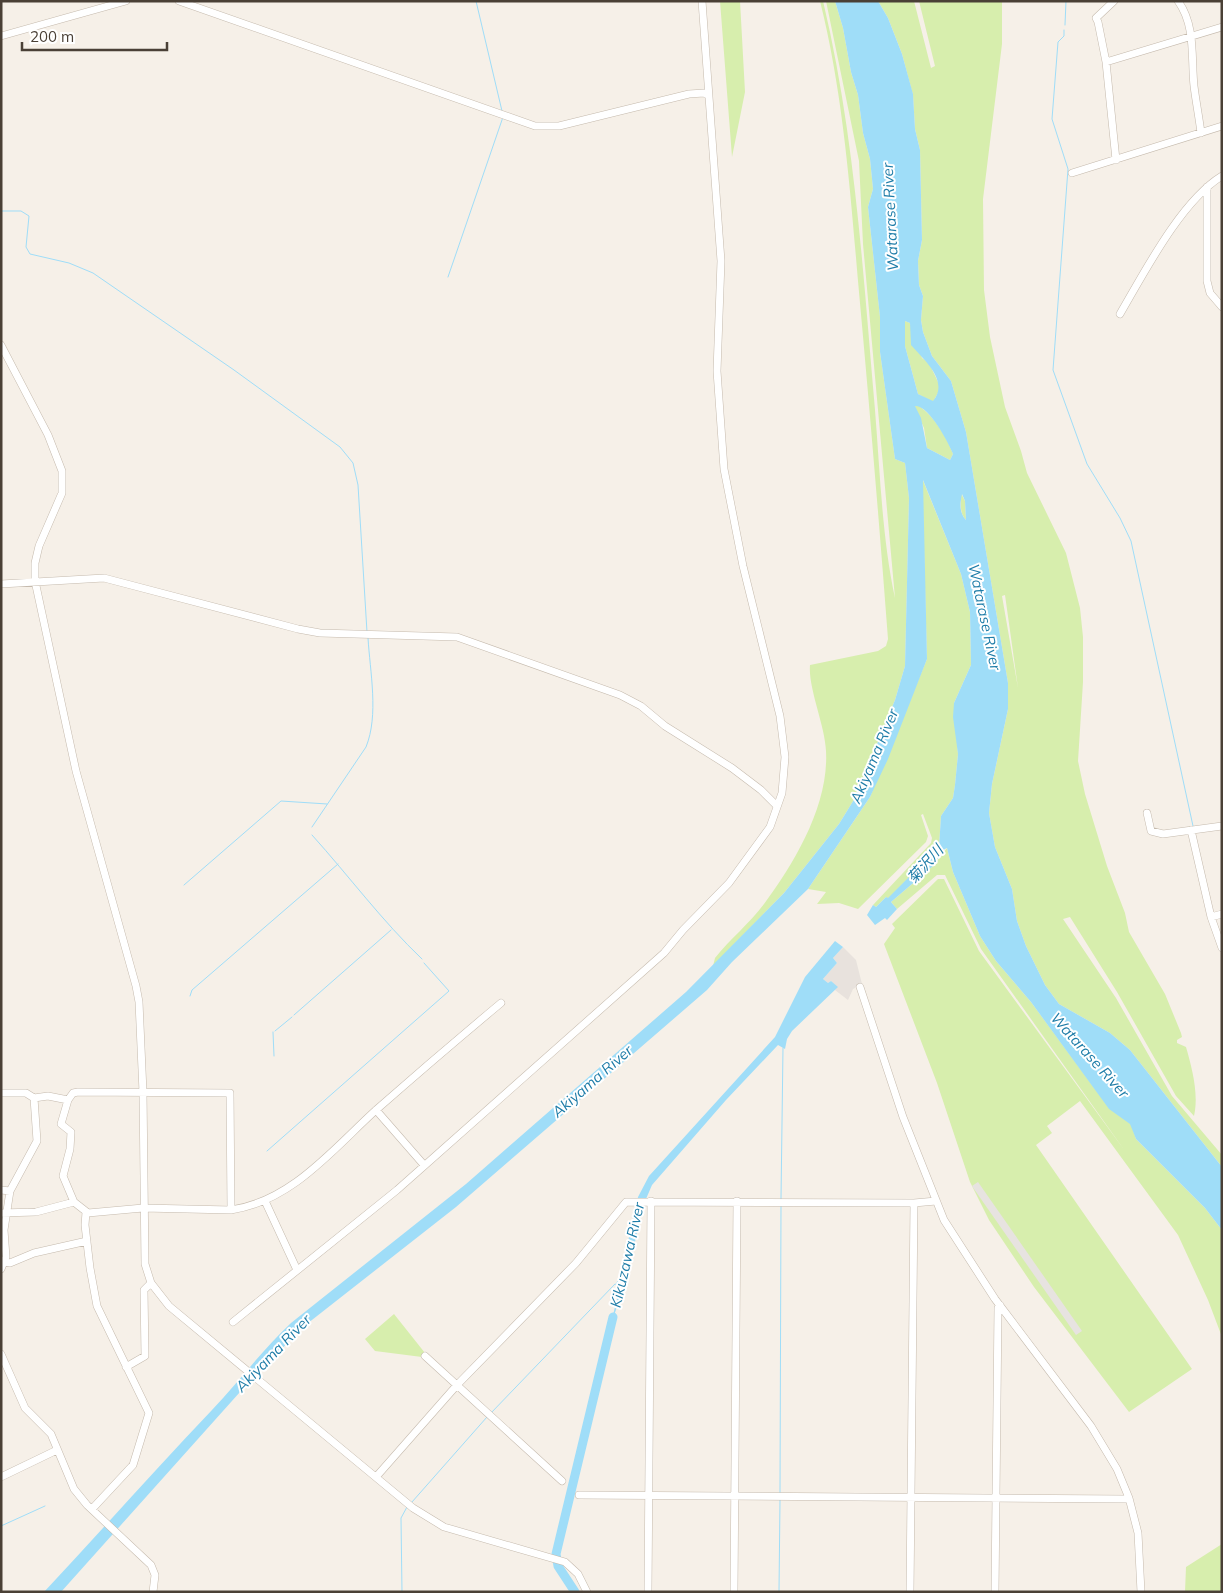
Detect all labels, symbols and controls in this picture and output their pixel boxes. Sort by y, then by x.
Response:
scale bar [22,20,168,52]
text: 200 m [30,27,74,46]
water label: Watarase River [878,162,902,272]
water label: Watarase River [964,562,1006,673]
water label: Akiyama River [845,705,903,807]
water label: 菊沢川 [903,839,948,887]
water label: Watarase River [1047,1008,1134,1102]
water label: Akiyama River [547,1040,637,1122]
water label: Kikuzawa River [606,1200,648,1309]
water label: Akiyama River [231,1310,315,1397]

